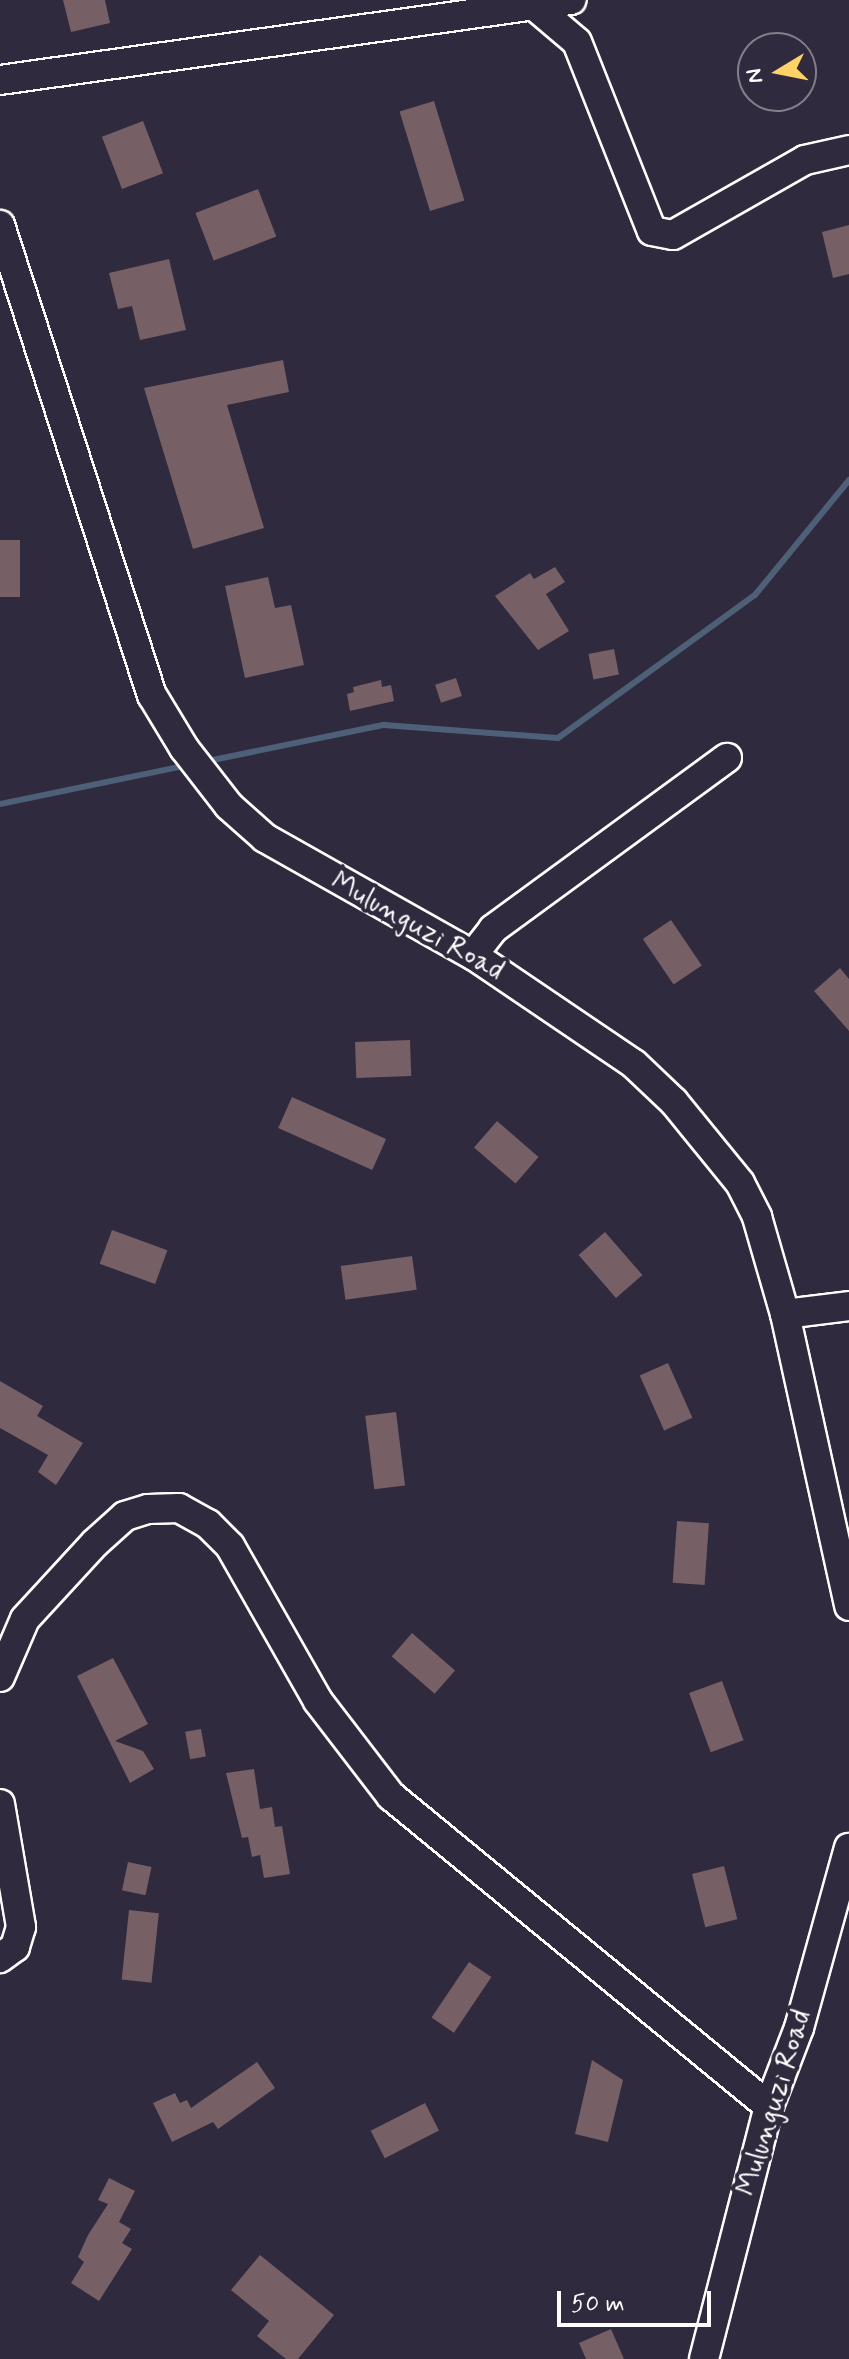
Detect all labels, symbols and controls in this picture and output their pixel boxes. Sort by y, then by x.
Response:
north arrow [737,32,817,112]
text: N [740,66,770,85]
street label: Mulunguzi Road [326,867,508,987]
street label: Mulunguzi Road [731,2008,819,2198]
scale bar [561,2275,715,2325]
text: 50 m [571,2289,625,2320]

